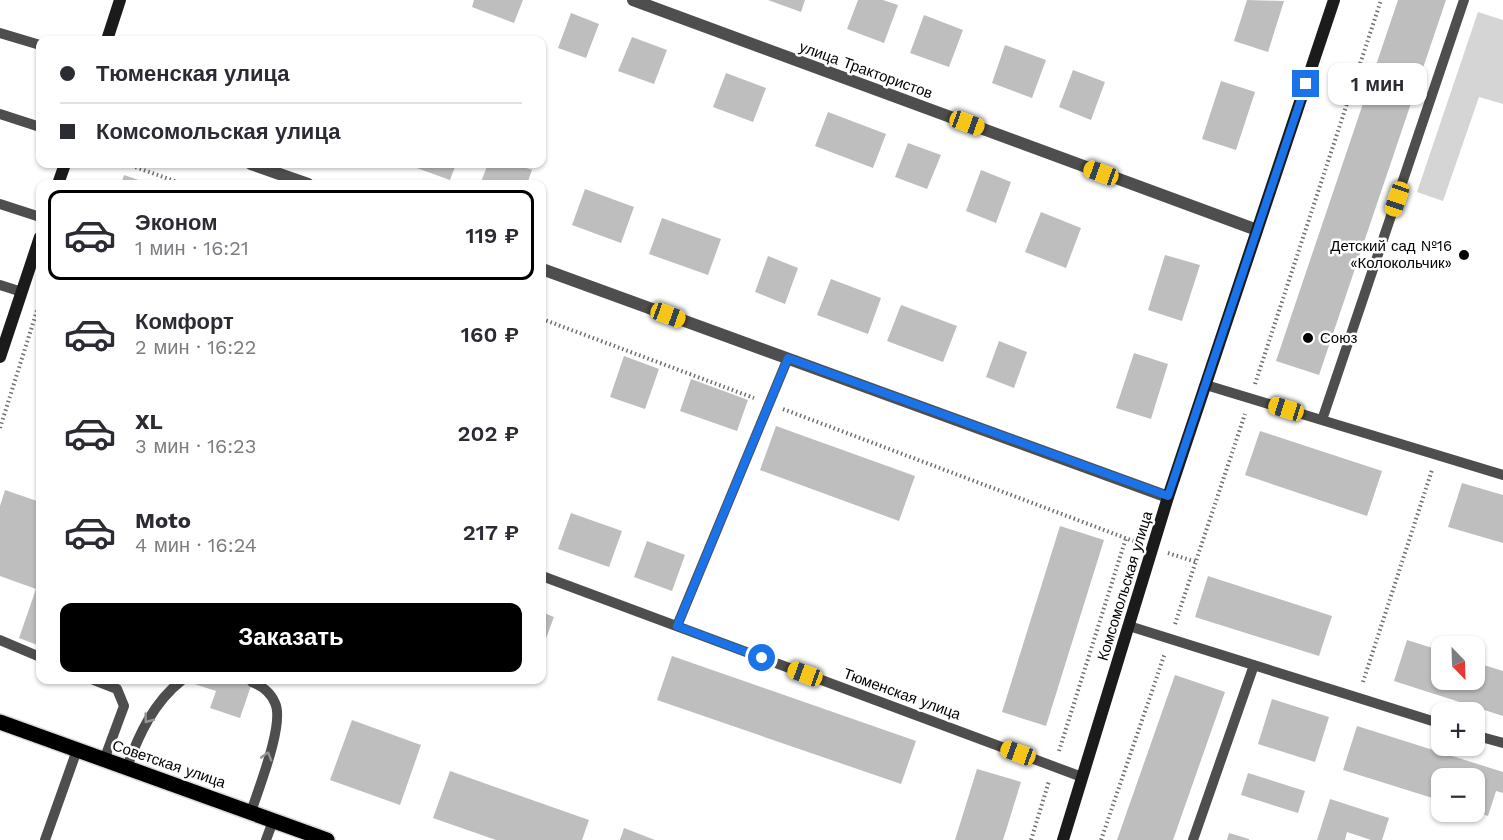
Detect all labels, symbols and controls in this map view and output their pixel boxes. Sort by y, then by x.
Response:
street label: улица Трактористов [797,38,935,102]
text: Тюменская улица [96,61,290,86]
callout: 1 мин [1327,63,1426,105]
route end [1292,70,1319,97]
text: 1 мин [1351,72,1404,96]
car [947,108,987,138]
text: Комсомольская улица [96,119,340,144]
car [1081,158,1121,188]
car [1383,179,1411,219]
icon: car [63,208,117,262]
text: Эконом [135,210,218,235]
text: 119 ₽ [466,223,519,248]
text: 1 мин · 16:21 [135,236,249,260]
place label: Детский сад №16 «Колокольчик» [1330,237,1452,272]
marker: Детский сад №16 «Колокольчик» [1457,248,1471,262]
car [648,300,688,330]
icon: car [63,307,117,361]
text: Комфорт [135,309,234,334]
text: 160 ₽ [461,322,519,347]
place label: Союз [1320,329,1357,347]
marker: Союз [1301,331,1315,345]
text: 2 мин · 16:22 [135,335,256,359]
car [1266,395,1306,423]
icon: car [63,406,117,460]
text: XL [135,409,163,434]
text: 202 ₽ [457,421,519,446]
text: 3 мин · 16:23 [135,434,256,458]
icon: car [63,505,117,559]
text: Moto [135,508,191,533]
street label: Комсомольская улица [1094,508,1157,663]
text: 217 ₽ [463,520,519,545]
text: 4 мин · 16:24 [135,533,257,557]
button: Заказать [60,603,522,672]
north arrow [1431,636,1485,690]
map controls [1431,636,1485,822]
route start [748,644,775,671]
car [785,659,825,689]
street label: Тюменская улица [841,664,964,724]
button: + [1431,702,1485,756]
one-way arrow [145,713,156,724]
street label: Советская улица [110,736,229,792]
car [998,738,1038,768]
one-way arrow [260,751,272,762]
button: − [1431,768,1485,822]

